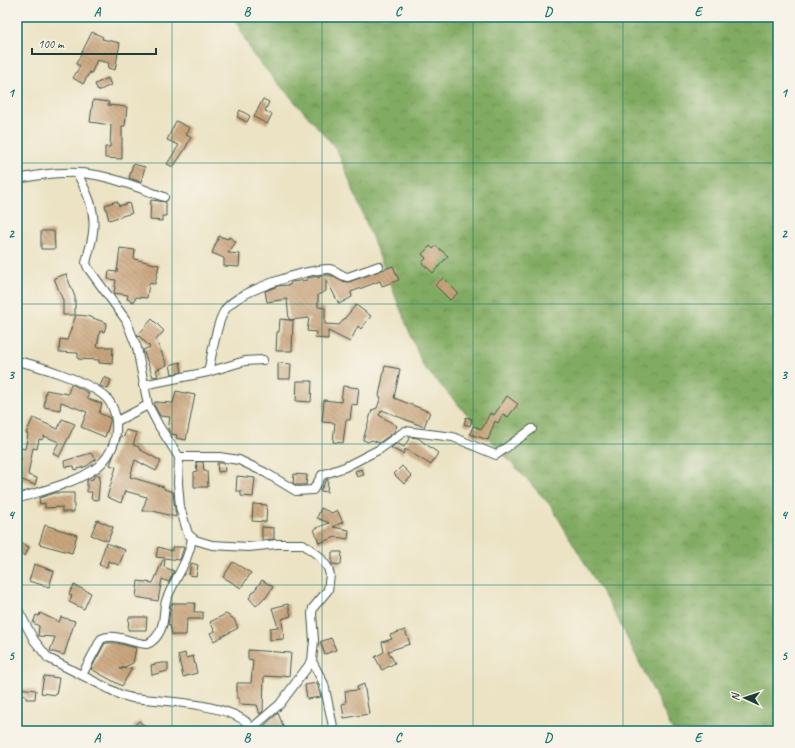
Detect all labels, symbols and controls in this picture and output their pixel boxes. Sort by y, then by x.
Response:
text: A [94,4,102,20]
text: B [244,4,252,20]
text: C [395,4,403,20]
text: D [544,4,553,20]
text: E [695,4,704,20]
scale bar [32,30,156,56]
text: 100 m [38,36,65,52]
text: 1 [8,85,16,101]
text: 1 [781,85,789,101]
text: 2 [8,226,15,242]
text: 2 [781,226,788,242]
text: 3 [8,367,15,383]
text: 3 [781,367,788,383]
text: 4 [8,507,16,523]
text: 4 [781,507,789,523]
text: 5 [8,648,15,664]
text: 5 [781,648,788,664]
north arrow [725,678,765,718]
text: N [728,692,742,701]
text: A [94,730,102,746]
text: B [244,730,252,746]
text: C [395,730,403,746]
text: D [544,730,553,746]
text: E [695,730,704,746]

